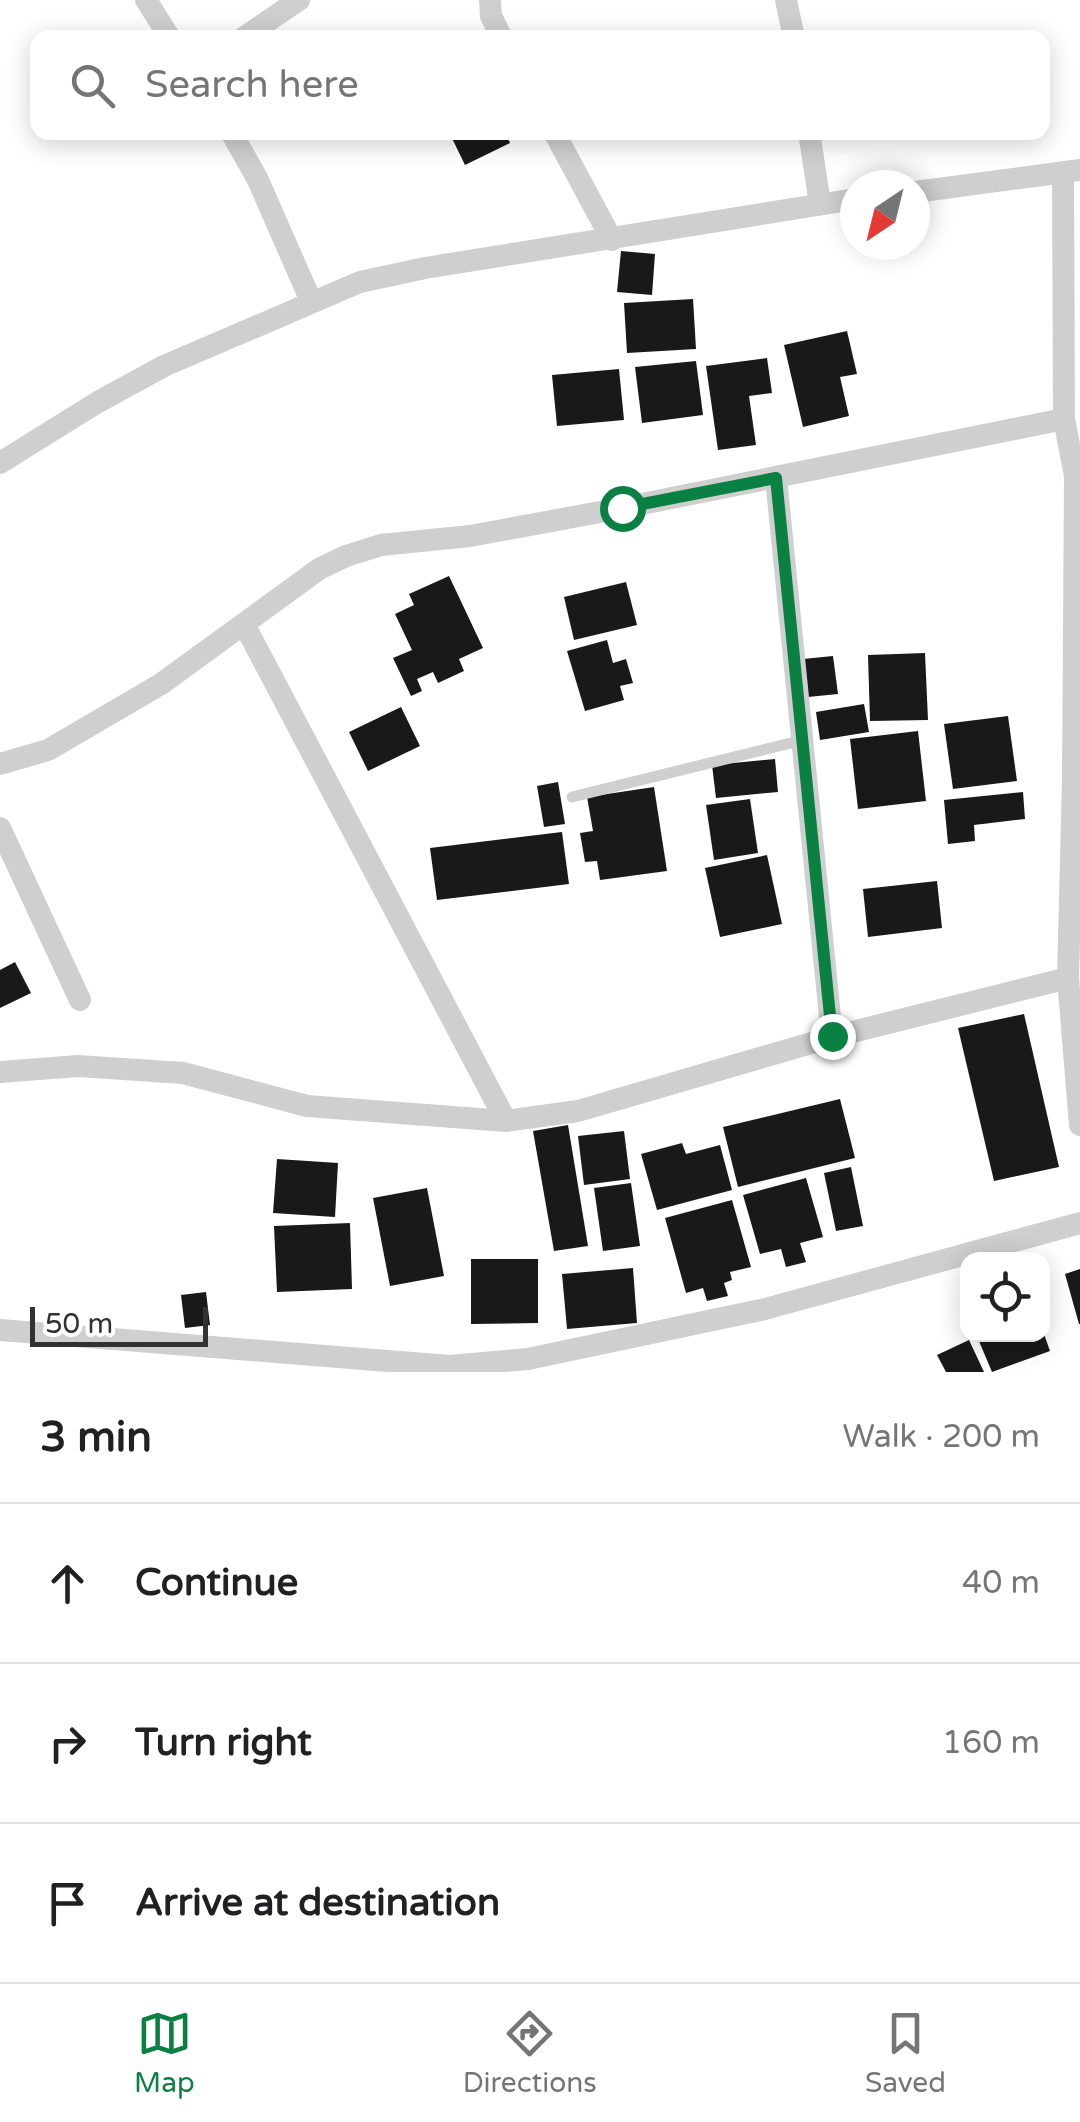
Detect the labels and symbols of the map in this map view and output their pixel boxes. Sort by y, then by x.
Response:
north arrow [840,170,930,260]
route start [600,486,646,532]
route end [810,1014,856,1060]
scale bar [30,1302,208,1346]

